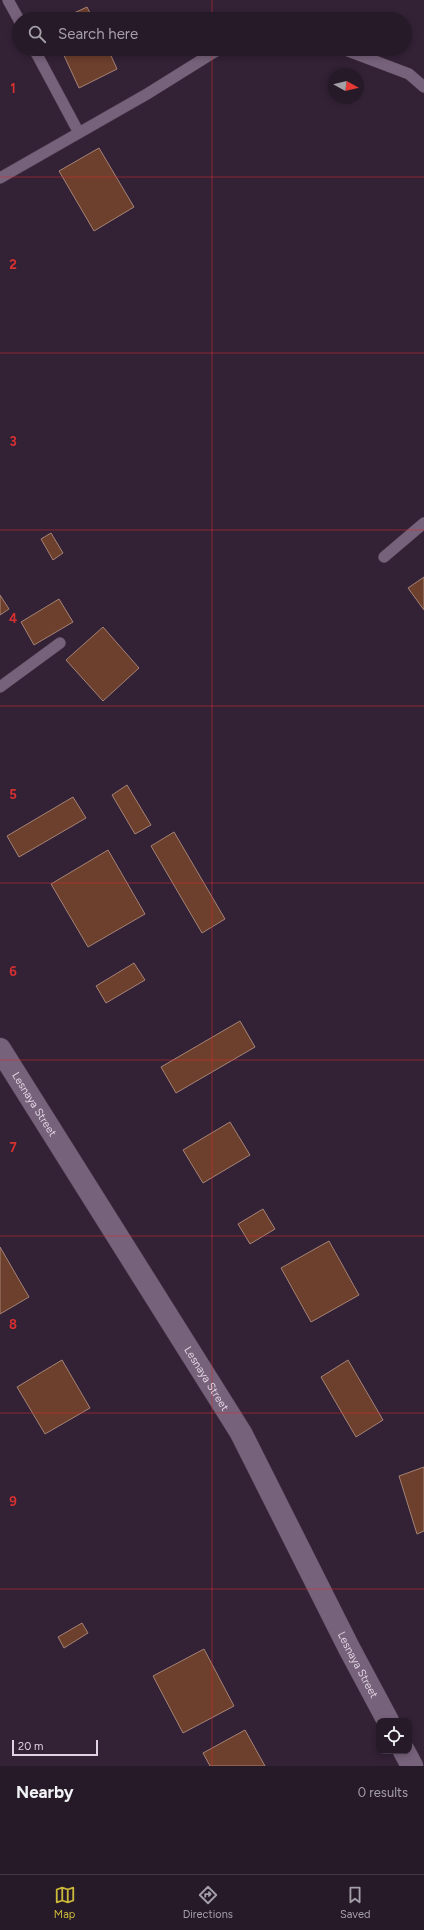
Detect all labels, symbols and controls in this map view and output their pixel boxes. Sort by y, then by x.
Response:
search box [12,12,412,56]
icon: search [26,23,48,45]
text: Search here [58,25,138,43]
north arrow [328,68,364,104]
text: 1 [10,81,16,96]
text: 2 [9,257,17,272]
text: 3 [9,434,17,449]
text: 4 [9,611,17,626]
text: 5 [9,787,17,802]
text: 6 [9,964,17,979]
street label: Lesnaya Street [9,1070,59,1139]
text: 7 [9,1140,17,1155]
text: 8 [9,1317,17,1332]
street label: Lesnaya Street [181,1344,231,1413]
text: 9 [9,1494,17,1509]
street label: Lesnaya Street [335,1630,381,1700]
map controls [376,1718,412,1754]
button: locate [376,1718,412,1754]
scale bar [12,1738,98,1757]
text: 20 m [18,1740,43,1753]
text: Nearby [16,1782,74,1802]
text: 0 results [358,1785,408,1800]
tab: Map [54,1884,76,1921]
tab: Directions [183,1884,233,1921]
tab: Saved [340,1884,370,1921]

